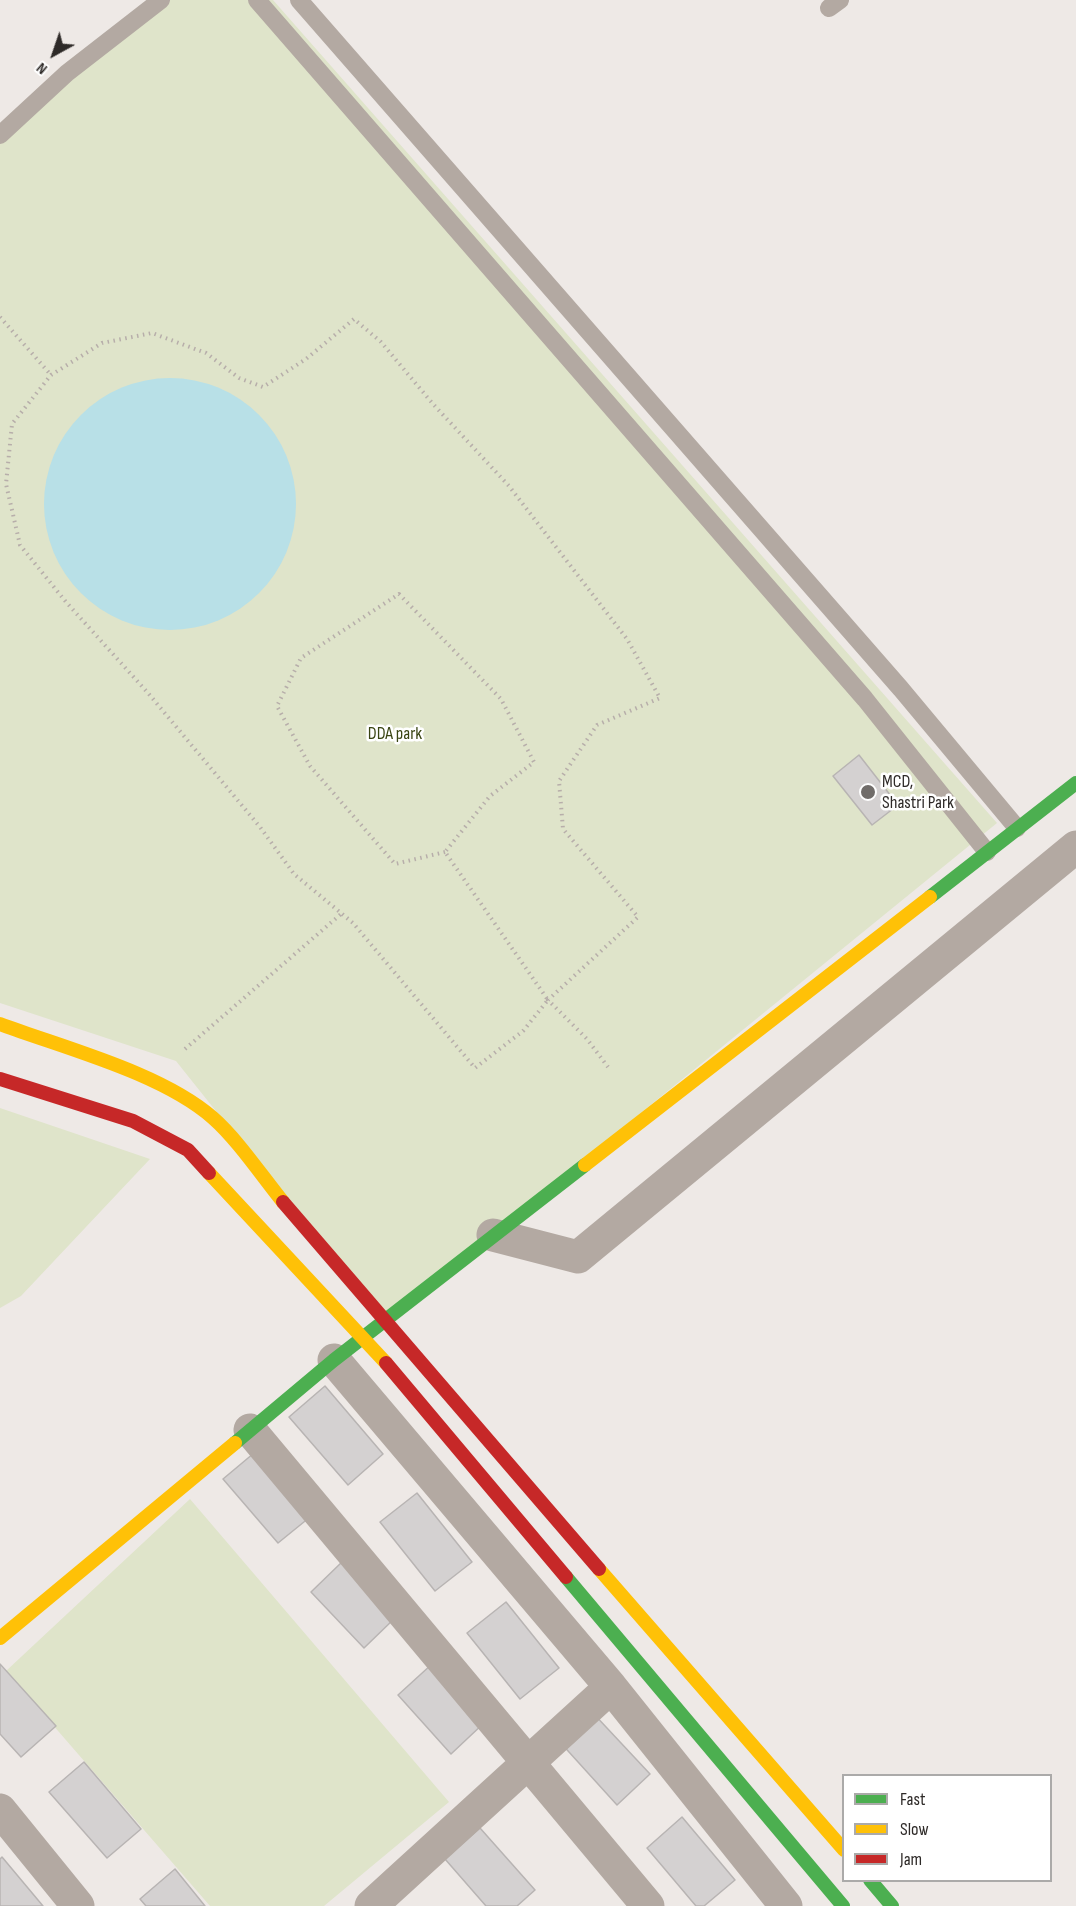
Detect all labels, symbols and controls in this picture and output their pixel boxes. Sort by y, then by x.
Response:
north arrow [24,24,84,84]
text: N [33,58,51,78]
park label: DDA park [368,723,422,745]
place label: MCD, Shastri Park [882,771,954,814]
marker: MCD, Shastri Park [859,783,877,801]
legend [842,1774,1052,1882]
text: Fast [900,1789,925,1810]
text: Slow [900,1819,929,1840]
text: Jam [900,1849,922,1870]

